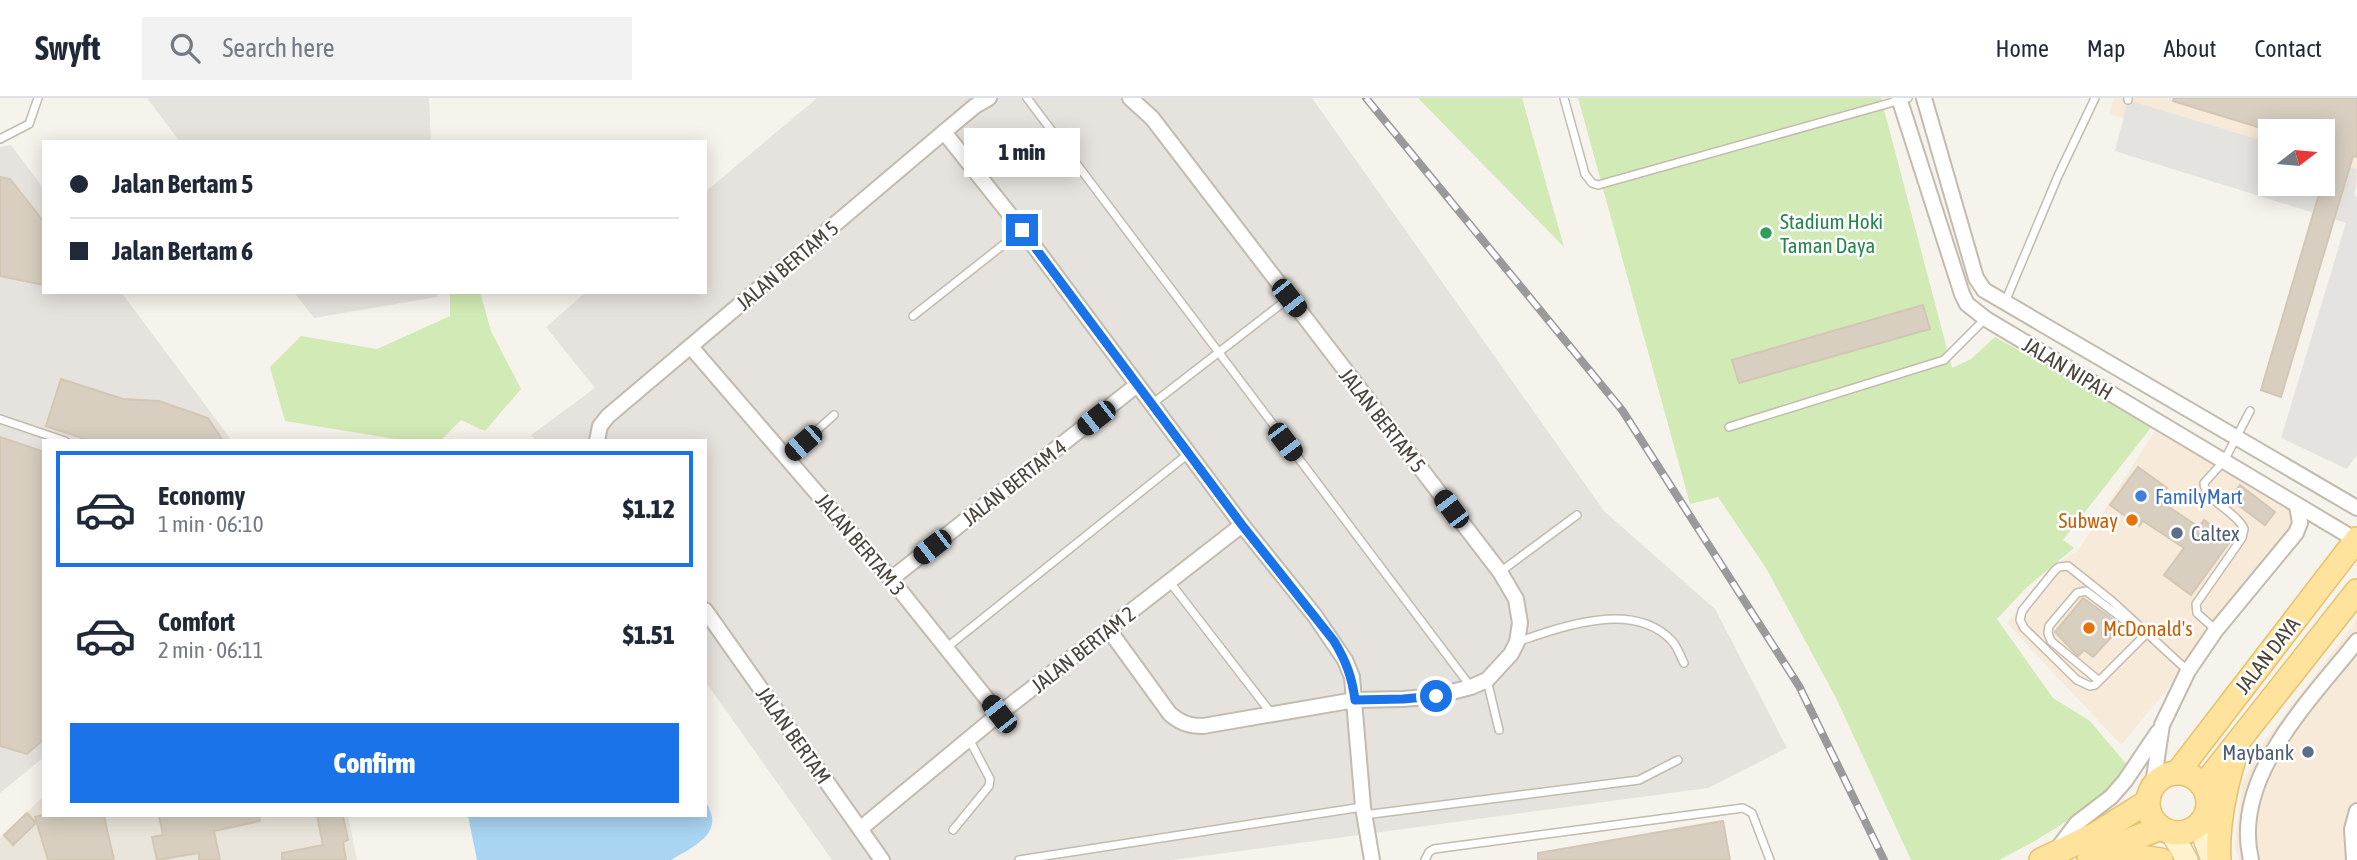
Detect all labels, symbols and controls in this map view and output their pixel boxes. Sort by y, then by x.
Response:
search box [142,17,632,80]
text: Swyft [35,29,100,67]
icon: search [166,29,204,67]
text: Search here [222,33,335,63]
text: Home [1995,35,2049,62]
text: Map [2087,35,2125,62]
text: About [2163,35,2216,62]
text: Contact [2254,35,2322,62]
north arrow [2258,119,2334,196]
map controls [2258,119,2335,196]
callout: 1 min [964,129,1080,178]
text: 1 min [999,139,1045,165]
text: Jalan Bertam 5 [112,169,253,199]
place label: Stadium Hoki Taman Daya [1780,209,1883,257]
route end [1006,214,1038,246]
street label: JALAN BERTAM 5 [731,215,843,315]
marker: Stadium Hoki Taman Daya [1758,225,1774,241]
text: Jalan Bertam 6 [112,236,253,266]
car [1268,275,1311,321]
street label: JALAN NIPAH [2019,332,2117,404]
street label: JALAN BERTAM 5 [1335,363,1431,477]
car [1073,397,1120,439]
car [1264,419,1307,465]
car [781,421,826,465]
street label: JALAN BERTAM 4 [957,434,1071,530]
icon: car [74,478,137,541]
text: Economy [158,481,245,511]
place label: FamilyMart [2155,484,2243,508]
car [1430,486,1473,532]
street label: JALAN BERTAM 3 [811,488,911,600]
marker: FamilyMart [2133,488,2149,504]
text: $1.12 [623,494,675,524]
place label: Subway [2059,508,2118,532]
text: 1 min · 06:10 [158,511,264,537]
marker: Subway [2124,512,2140,528]
place label: Caltex [2191,521,2240,545]
marker: Caltex [2169,525,2185,541]
car [909,526,956,568]
street label: JALAN BERTAM 2 [1026,601,1140,697]
icon: car [74,604,137,667]
text: Comfort [158,607,235,637]
street label: JALAN DAYA [2230,611,2305,698]
place label: McDonald's [2103,616,2193,640]
text: $1.51 [623,620,675,650]
marker: McDonald's [2081,620,2097,636]
text: 2 min · 06:11 [158,637,264,663]
route start [1420,680,1452,712]
street label: JALAN BERTAM [752,682,836,788]
car [978,691,1021,737]
button: Confirm [70,723,679,803]
place label: Maybank [2222,740,2294,764]
marker: Maybank [2300,744,2316,760]

